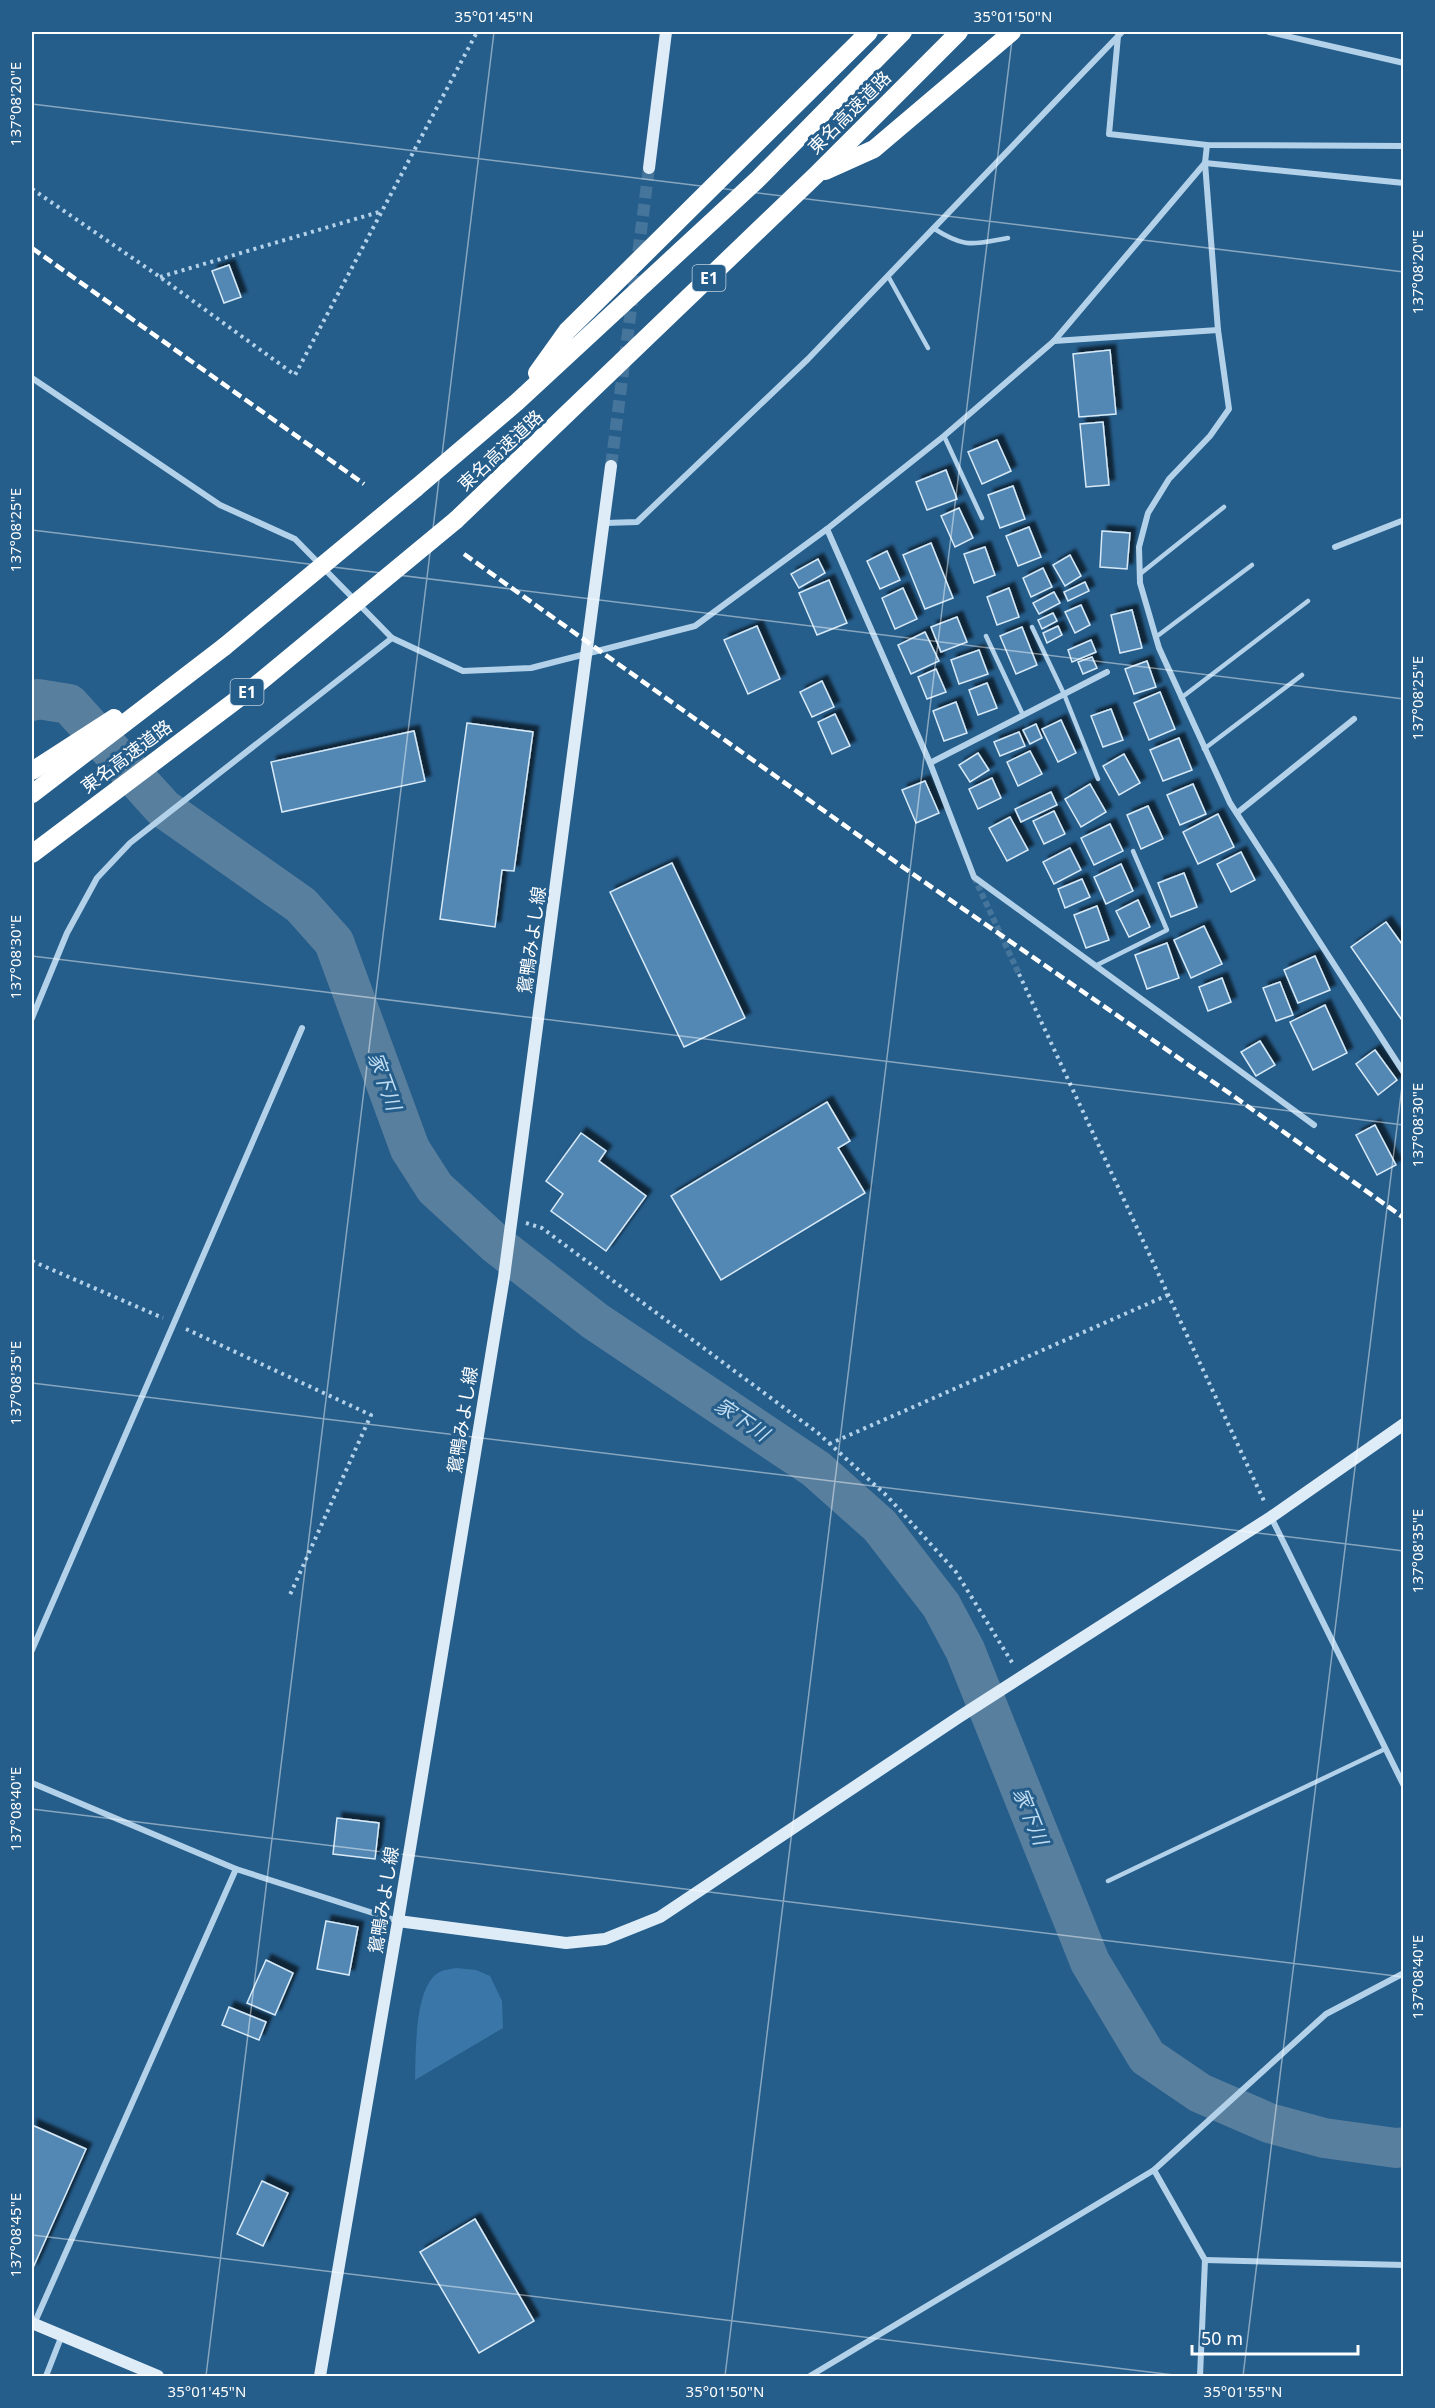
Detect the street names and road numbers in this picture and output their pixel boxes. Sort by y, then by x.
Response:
street label: 東名高速道路 [802,65,896,159]
road number: E1 [692,265,726,291]
street label: 東名高速道路 [452,404,548,496]
road number: E1 [230,679,264,705]
street label: 東名高速道路 [76,714,176,798]
street label: 鴛鴨みよし線 [512,885,550,995]
street label: 鴛鴨みよし線 [442,1365,482,1475]
street label: 鴛鴨みよし線 [363,1845,403,1955]

